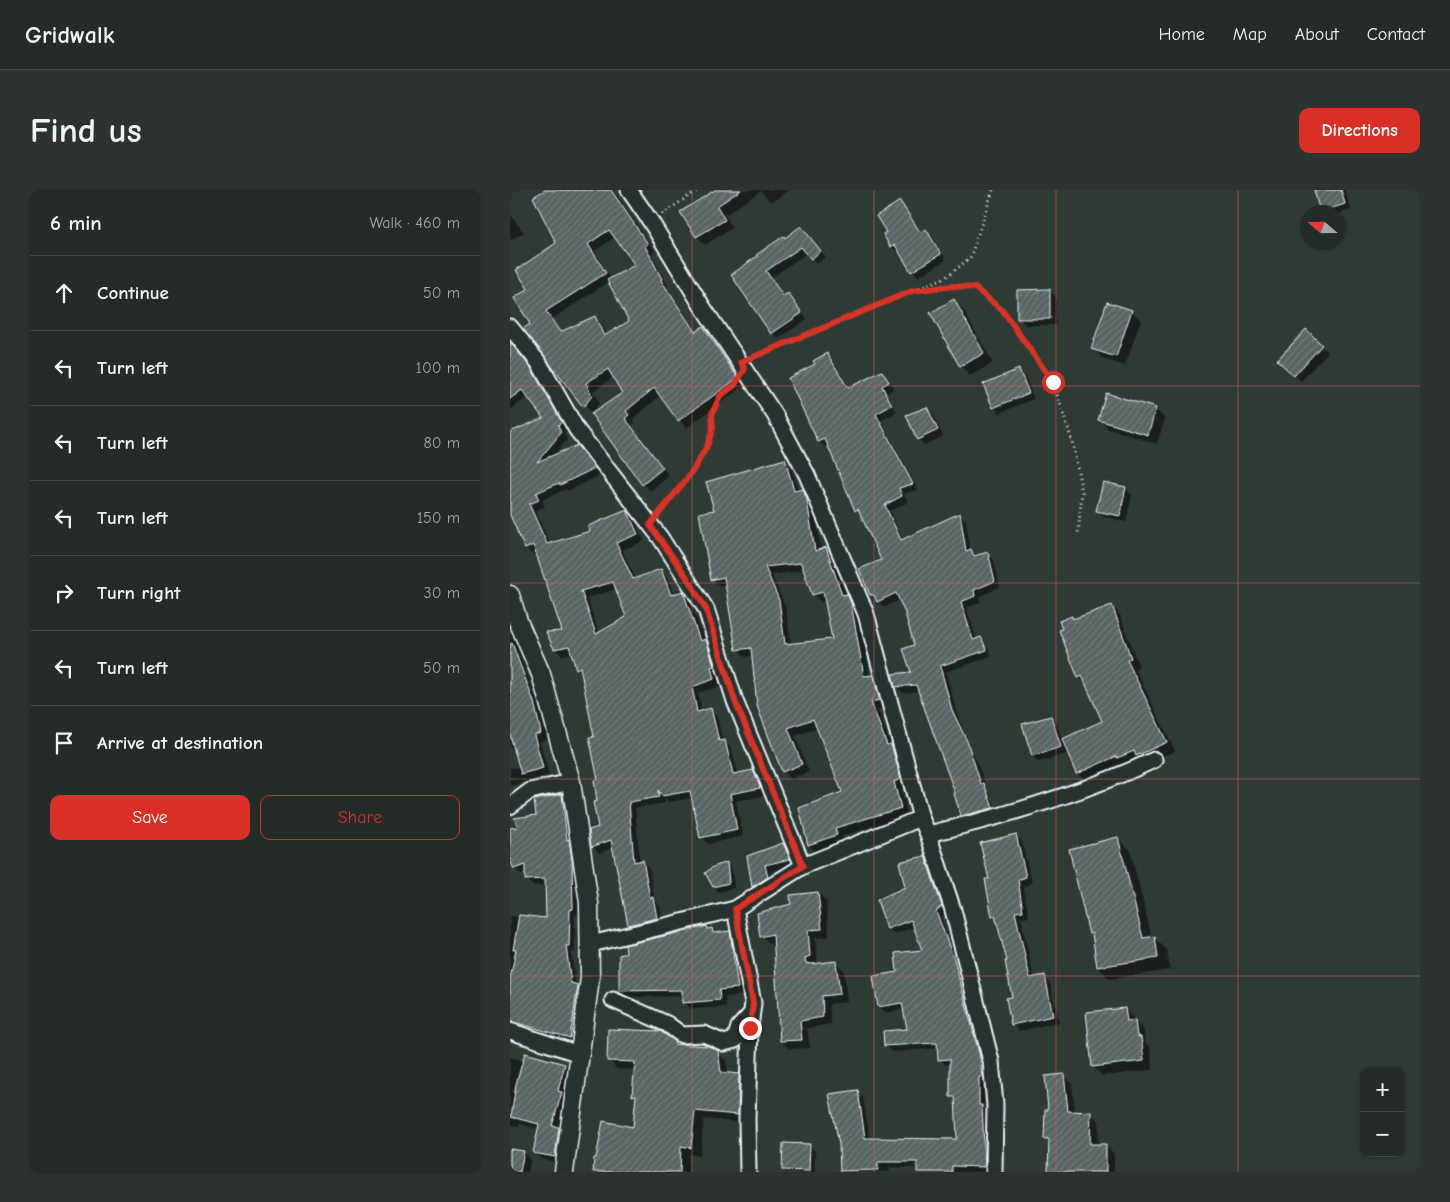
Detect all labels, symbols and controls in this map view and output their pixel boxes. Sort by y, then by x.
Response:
text: Gridwalk [25,21,114,49]
text: Home [1158,24,1205,45]
text: Map [1233,24,1267,45]
text: About [1295,24,1339,45]
text: Contact [1367,24,1425,45]
button: Directions [1299,108,1420,153]
text: Find us [30,110,142,151]
north arrow [1300,205,1345,250]
text: 6 min [50,211,102,235]
text: Walk · 460 m [369,214,460,232]
icon: ahead [50,279,78,307]
text: Continue [97,282,169,304]
text: 50 m [423,284,460,302]
icon: left [50,354,78,382]
text: Turn left [97,357,168,379]
text: 100 m [416,359,460,377]
route start [1042,371,1065,394]
icon: left [50,429,78,457]
text: Turn left [97,432,168,454]
text: 80 m [423,434,460,452]
icon: left [50,504,78,532]
text: Turn left [97,507,168,529]
text: 150 m [417,509,460,527]
icon: right [50,579,78,607]
text: Turn right [97,582,181,604]
text: 30 m [424,584,460,602]
icon: left [50,654,78,682]
text: Turn left [97,657,168,679]
text: 50 m [423,659,460,677]
icon: arrive [50,729,78,757]
text: Arrive at destination [97,732,263,754]
button: Save [50,795,250,840]
button: Share [260,795,460,840]
route end [739,1017,762,1040]
map controls [1360,1067,1405,1157]
button: + [1360,1067,1405,1112]
button: − [1360,1112,1405,1157]

